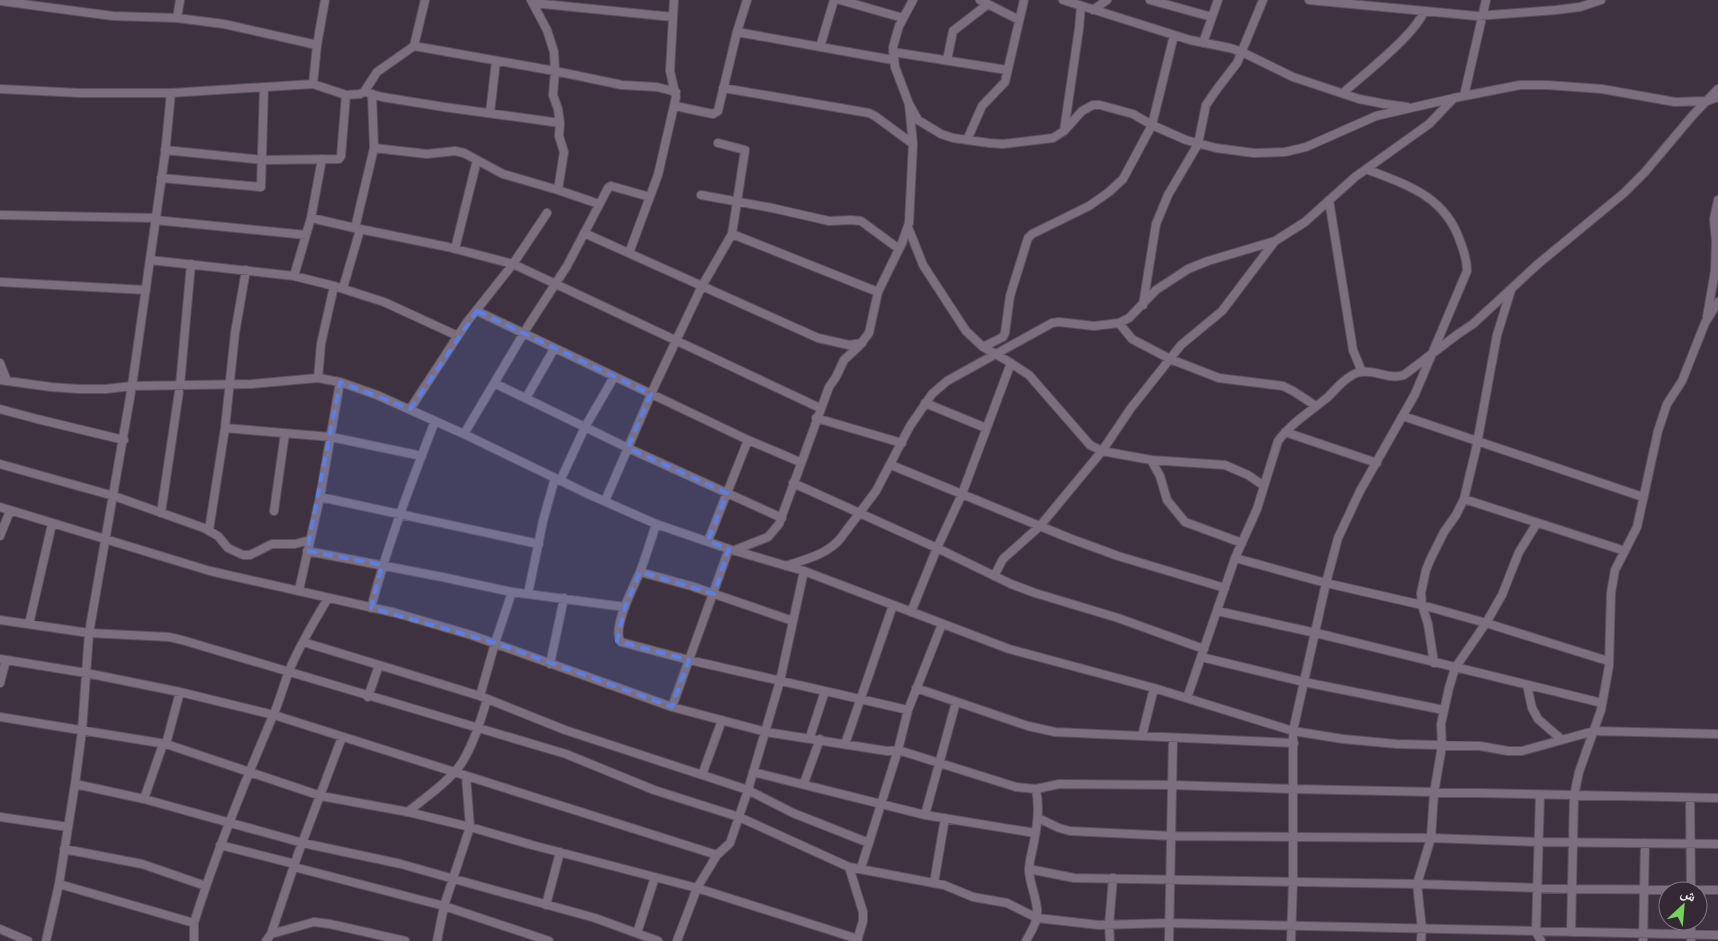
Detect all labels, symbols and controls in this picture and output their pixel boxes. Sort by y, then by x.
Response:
north arrow [1658,881,1708,931]
text: ش [1678,883,1699,906]

